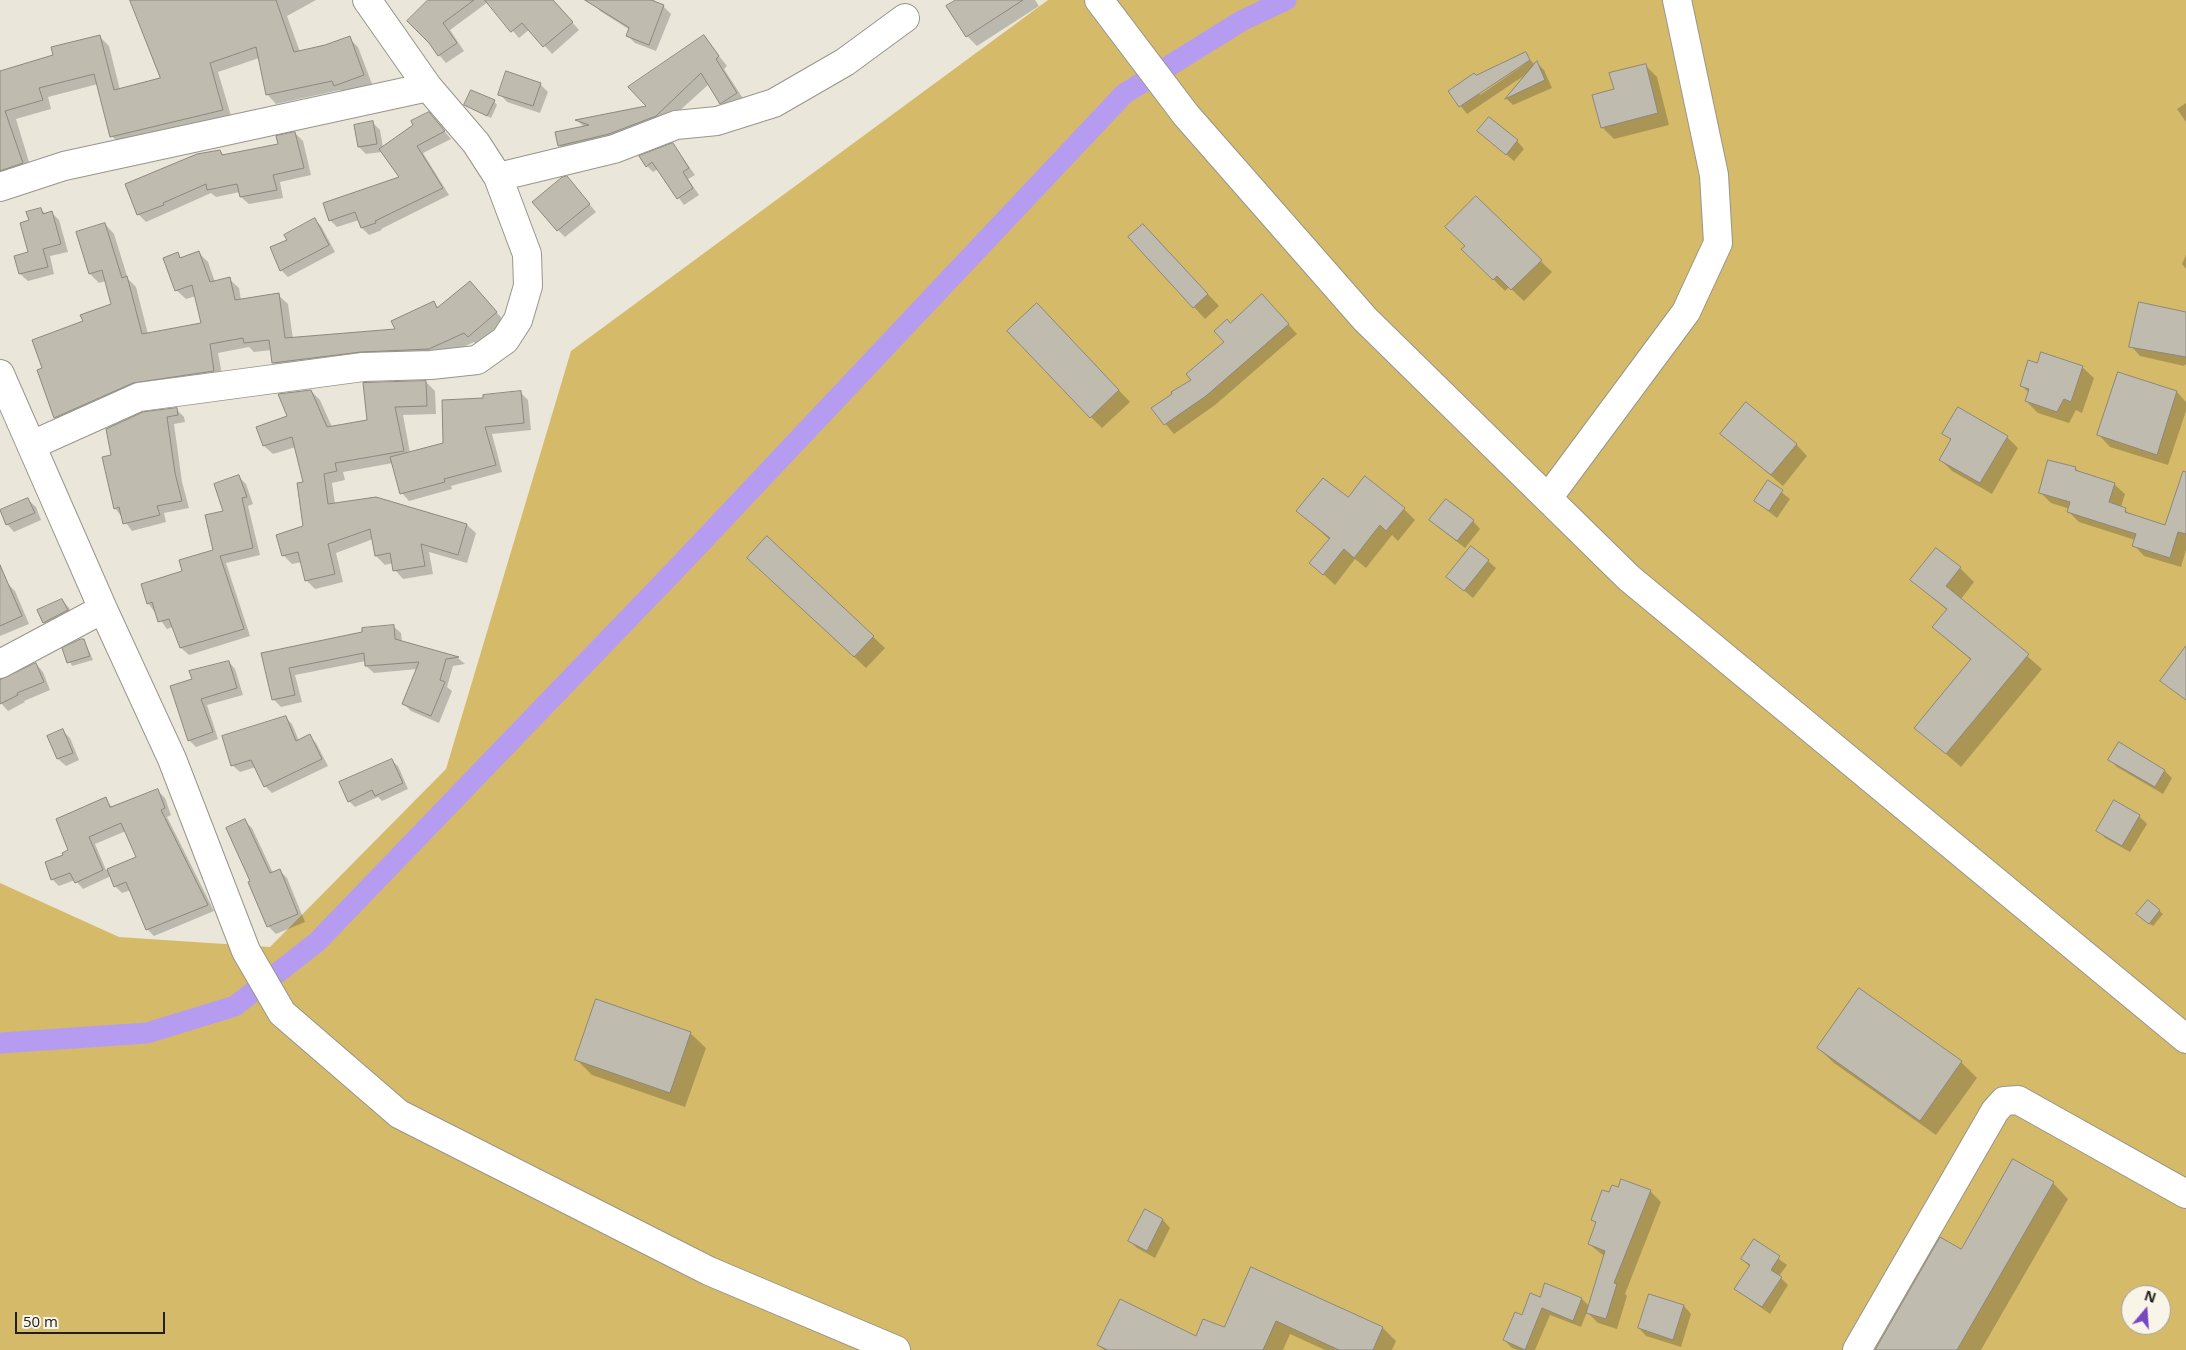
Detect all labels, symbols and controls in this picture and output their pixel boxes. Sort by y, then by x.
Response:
north arrow [2121,1285,2171,1335]
text: N [2142,1285,2159,1307]
scale bar [18,1302,168,1334]
text: 50 m [23,1311,58,1331]

